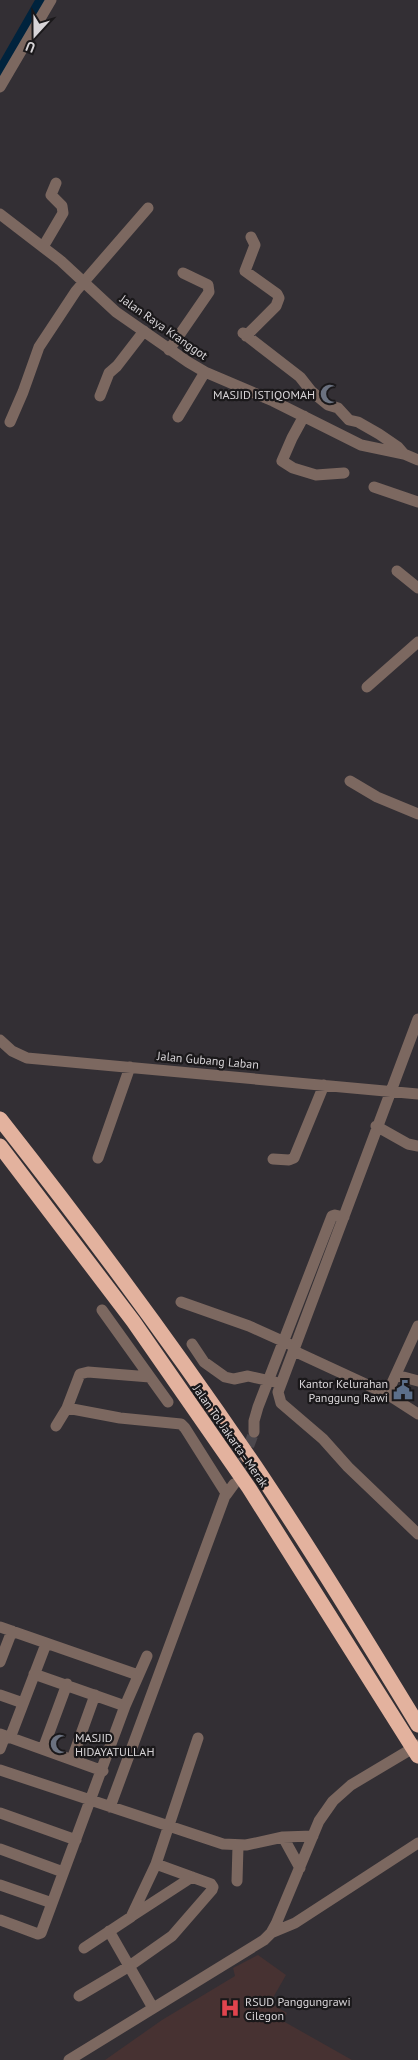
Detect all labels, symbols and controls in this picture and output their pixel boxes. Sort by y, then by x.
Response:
north arrow [10,10,60,60]
text: U [23,37,38,57]
street label: Jalan Raya Kranggot [117,291,211,363]
mosque icon: MASJID ISTIQOMAH [319,383,341,405]
place label: MASJID ISTIQOMAH [213,387,315,402]
street label: Jalan Gubang Laban [156,1048,259,1072]
place label: Kantor Kelurahan Panggung Rawi [299,1376,388,1405]
public building icon: Kantor Kelurahan Panggung Rawi [392,1379,414,1401]
street label: Jalan Tol Jakarta–Merak [189,1381,272,1490]
place label: MASJID HIDAYATULLAH [75,1730,154,1759]
mosque icon: MASJID HIDAYATULLAH [49,1733,71,1755]
place label: RSUD Panggungrawi Cilegon [245,1994,351,2023]
hospital icon: RSUD Panggungrawi Cilegon [219,1997,241,2019]

